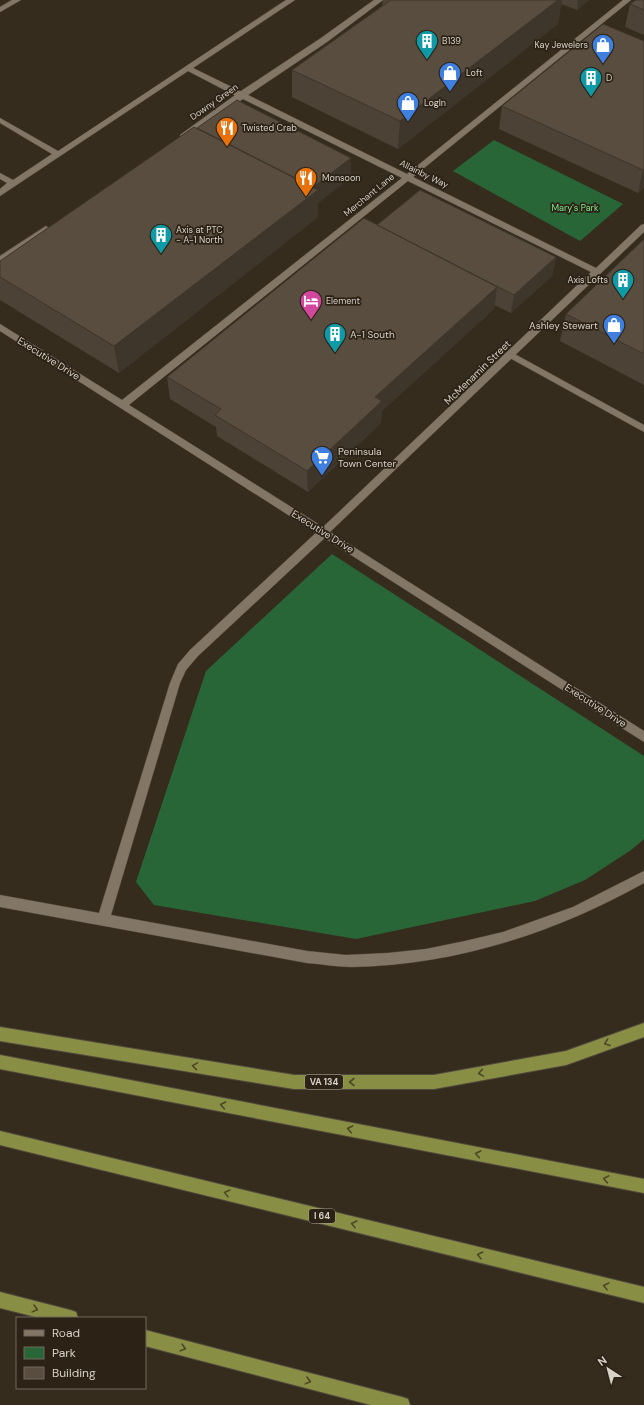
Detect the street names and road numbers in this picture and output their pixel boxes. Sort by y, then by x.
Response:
street label: Downy Green [188,81,240,123]
street label: Allainby Way [398,157,450,191]
street label: Merchant Lane [341,171,397,219]
street label: Executive Drive [15,334,83,383]
street label: McMenamin Street [441,337,513,407]
street label: Executive Drive [289,507,357,556]
street label: Executive Drive [562,681,629,730]
road number: VA 134 [305,1075,343,1089]
road number: I 64 [309,1209,335,1223]

